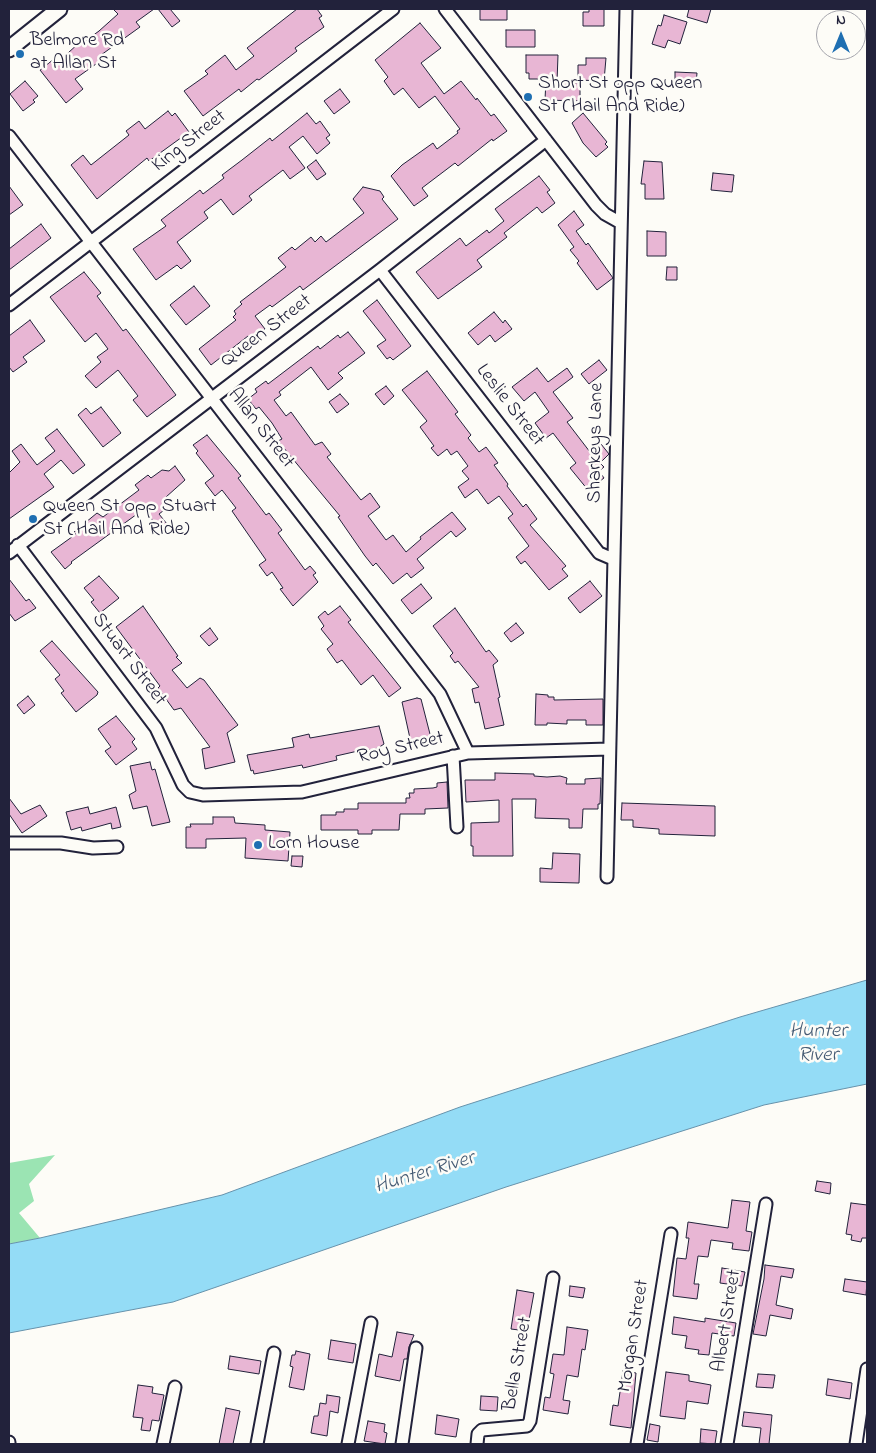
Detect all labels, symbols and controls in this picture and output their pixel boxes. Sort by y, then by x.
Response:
north arrow [816,10,866,60]
text: N [836,10,846,31]
place label: Belmore Rd at Allan St [30,30,124,77]
marker: Belmore Rd at Allan St [14,48,26,60]
place label: Short St opp Queen St (Hail And Ride) [538,73,702,120]
marker: Short St opp Queen St (Hail And Ride) [522,91,534,103]
street label: King Street [148,106,232,178]
street label: Queen Street [217,290,317,374]
street label: Leslie Street [469,360,549,452]
street label: Sharkeys Lane [584,383,610,503]
street label: Allan Street [221,384,299,474]
place label: Queen St opp Stuart St (Hail And Ride) [43,496,216,543]
marker: Queen St opp Stuart St (Hail And Ride) [27,513,39,525]
street label: Stuart Street [85,609,171,711]
street label: Roy Street [355,727,447,771]
place label: Lorn House [268,833,359,857]
marker: Lorn House [252,839,264,851]
water label: Hunter River [789,1020,847,1070]
water label: Hunter River [372,1147,478,1201]
street label: Albert Street [708,1268,748,1374]
street label: Morgan Street [614,1278,656,1394]
street label: Bella Street [499,1315,539,1413]

